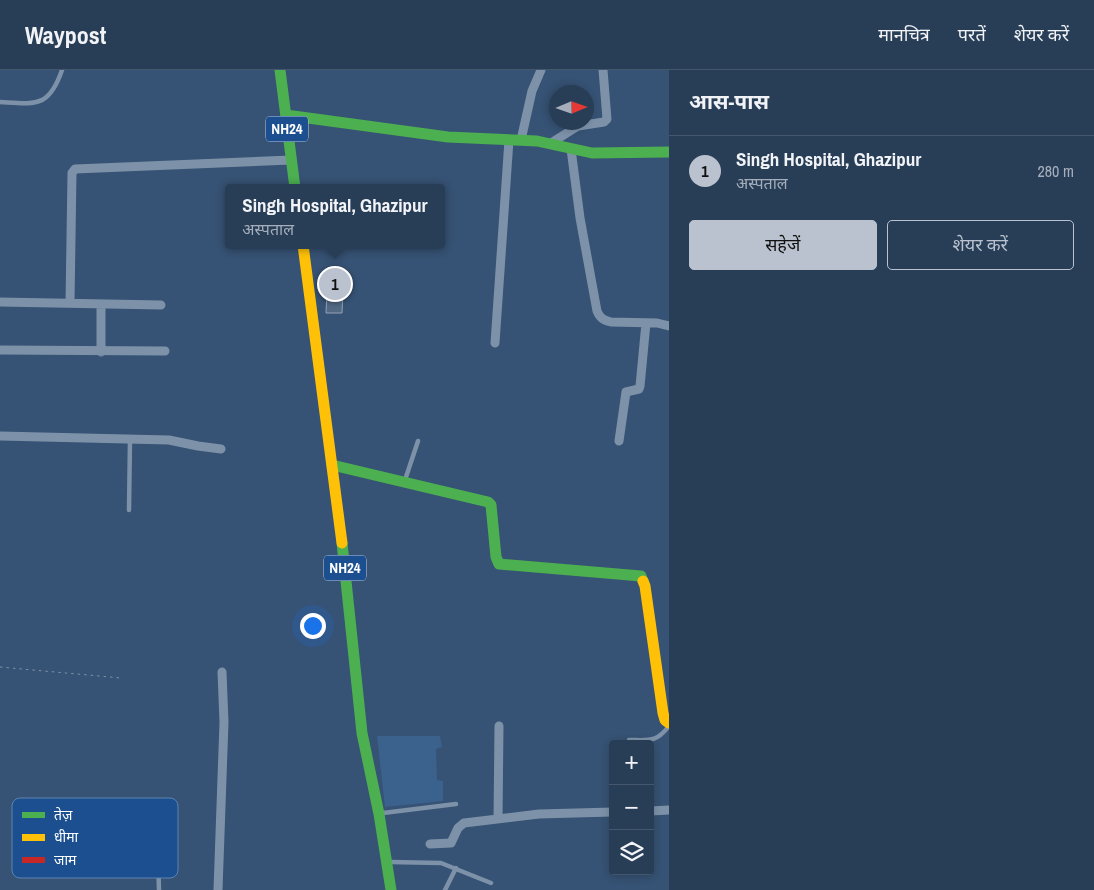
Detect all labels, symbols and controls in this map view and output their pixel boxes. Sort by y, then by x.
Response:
text: Waypost [25,19,106,51]
text: मानचित्र [878,22,930,47]
text: परतें [958,22,986,47]
text: शेयर करें [1014,22,1069,47]
north arrow [549,85,594,130]
text: आस-पास [689,87,769,116]
road number: NH24 [266,116,308,142]
text: Singh Hospital, Ghazipur [736,146,921,172]
text: 1 [701,160,709,182]
text: 280 m [1038,160,1074,182]
text: अस्पताल [736,172,788,194]
popup [225,184,445,249]
text: Singh Hospital, Ghazipur [242,192,428,218]
text: अस्पताल [242,218,294,240]
button: सहेजें [689,220,877,270]
button: शेयर करें [887,220,1074,270]
pin: 1 [319,265,351,303]
road number: NH24 [324,556,366,580]
your location [300,613,326,639]
map controls [609,740,654,875]
button: + [609,740,654,785]
button: − [609,785,654,830]
legend [12,798,178,878]
text: तेज़ [54,806,73,824]
text: धीमा [54,828,79,846]
button: layers [609,830,654,875]
text: जाम [54,851,77,869]

